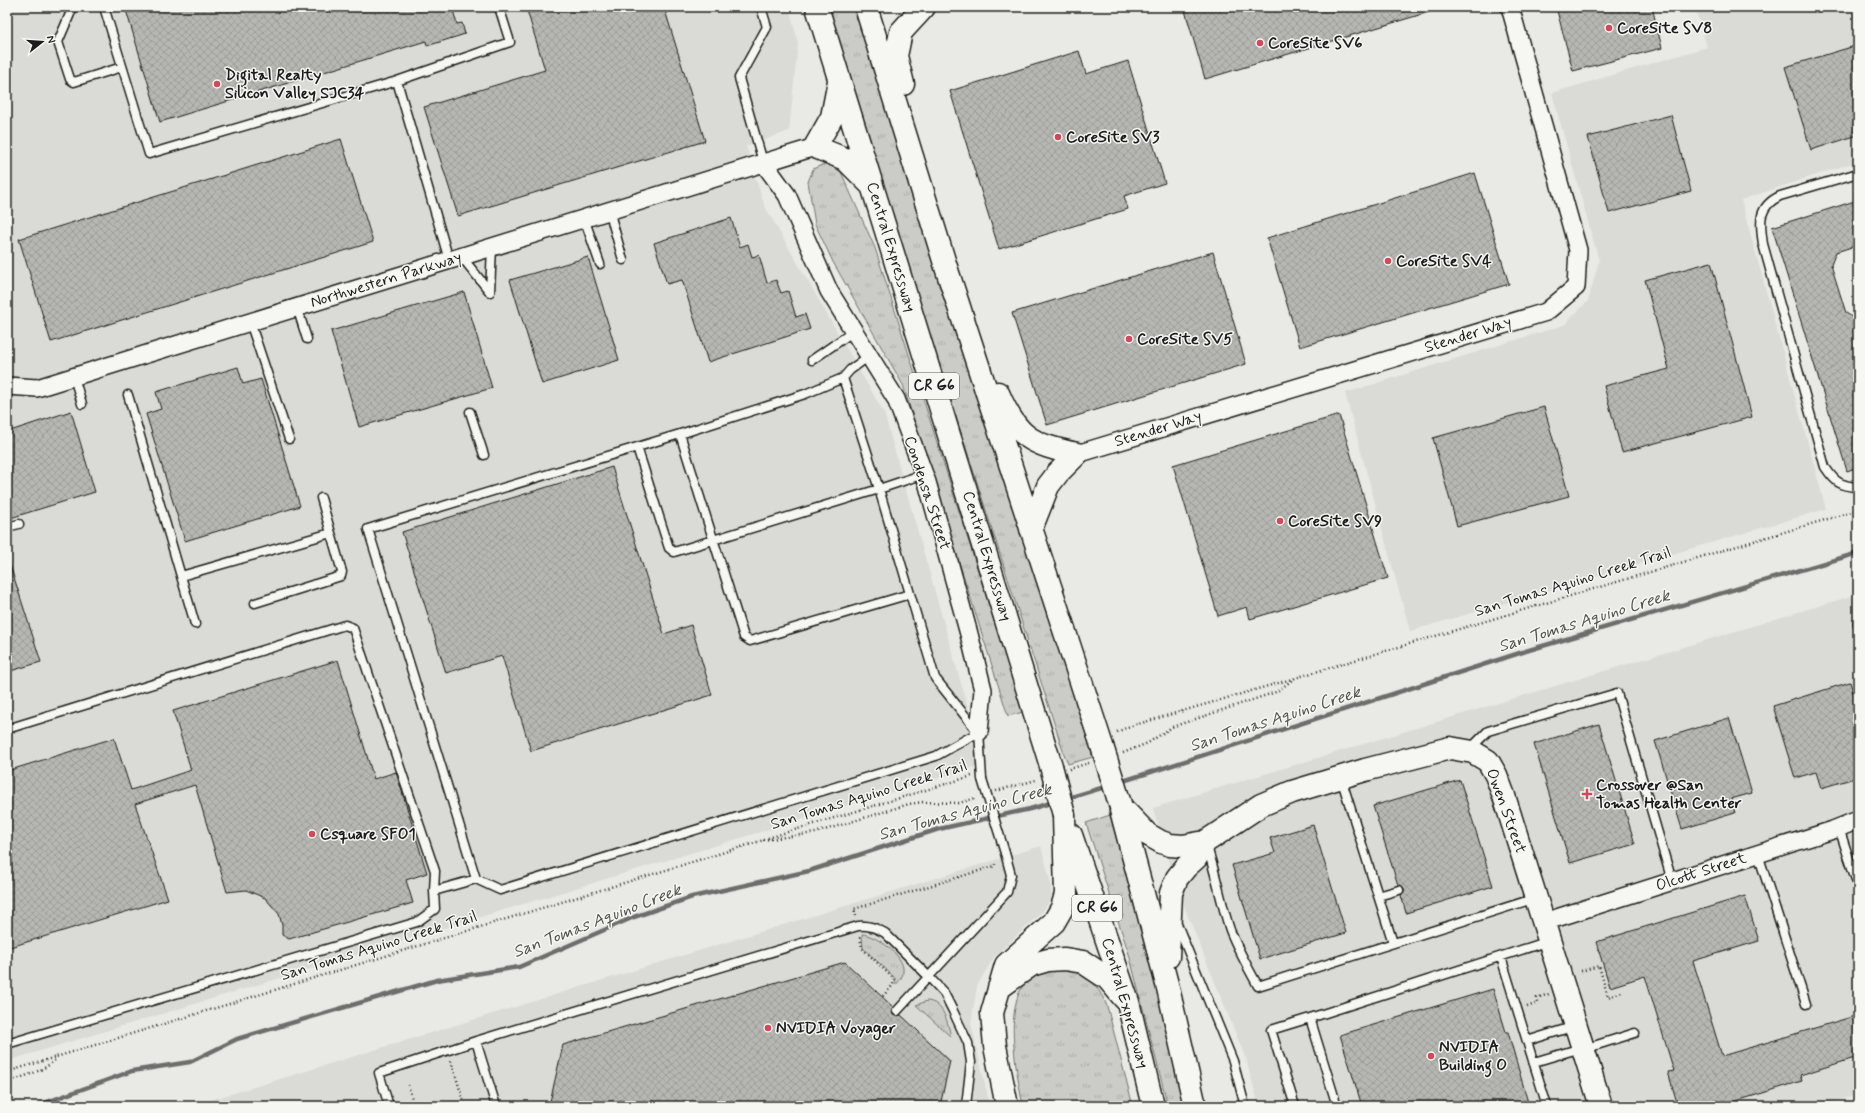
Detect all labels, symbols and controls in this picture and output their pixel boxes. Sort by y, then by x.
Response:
place label: CoreSite SV8 [1617,18,1712,39]
north arrow [22,22,62,62]
marker: CoreSite SV8 [1604,23,1614,33]
place label: CoreSite SV6 [1268,33,1362,54]
text: N [43,34,58,45]
marker: CoreSite SV6 [1255,38,1265,48]
place label: Digital Realty Silicon Valley SJC34 [225,65,365,104]
marker: Digital Realty Silicon Valley SJC34 [212,79,222,89]
place label: CoreSite SV3 [1066,127,1160,148]
marker: CoreSite SV3 [1053,132,1063,142]
street label: Central Expressway [861,179,921,315]
street label: Northwestern Parkway [308,247,464,313]
place label: CoreSite SV4 [1396,251,1492,272]
marker: CoreSite SV4 [1383,256,1393,266]
street label: Stender Way [1422,312,1514,358]
place label: CoreSite SV5 [1137,329,1233,350]
marker: CoreSite SV5 [1124,334,1134,344]
road number: CR G6 [909,373,959,399]
street label: Stender Way [1112,406,1204,452]
street label: Condensa Street [899,433,955,553]
street label: Central Expressway [957,488,1017,624]
place label: CoreSite SV9 [1288,511,1382,532]
marker: CoreSite SV9 [1275,516,1285,526]
street label: San Tomas Aquino Creek Trail [1475,544,1671,620]
water label: San Tomas Aquino Creek [1496,585,1672,657]
water label: San Tomas Aquino Creek [1187,681,1365,757]
street label: San Tomas Aquino Creek Trail [771,757,967,833]
street label: Owen Street [1481,766,1531,857]
place label: Crossover @San Tomas Health Center [1596,775,1742,814]
water label: San Tomas Aquino Creek [877,779,1053,845]
marker: Crossover @San Tomas Health Center [1581,788,1593,800]
place label: Csquare SFO1 [320,824,416,845]
marker: Csquare SFO1 [307,829,317,839]
street label: Olcott Street [1653,847,1750,897]
water label: San Tomas Aquino Creek [510,878,685,963]
road number: CR G6 [1072,895,1122,921]
street label: San Tomas Aquino Creek Trail [278,906,480,986]
street label: Central Expressway [1096,935,1154,1071]
place label: NVIDIA Voyager [776,1018,896,1041]
marker: NVIDIA Voyager [763,1023,773,1033]
place label: NVIDIA Building O [1439,1037,1507,1078]
marker: NVIDIA Building O [1426,1051,1436,1061]

